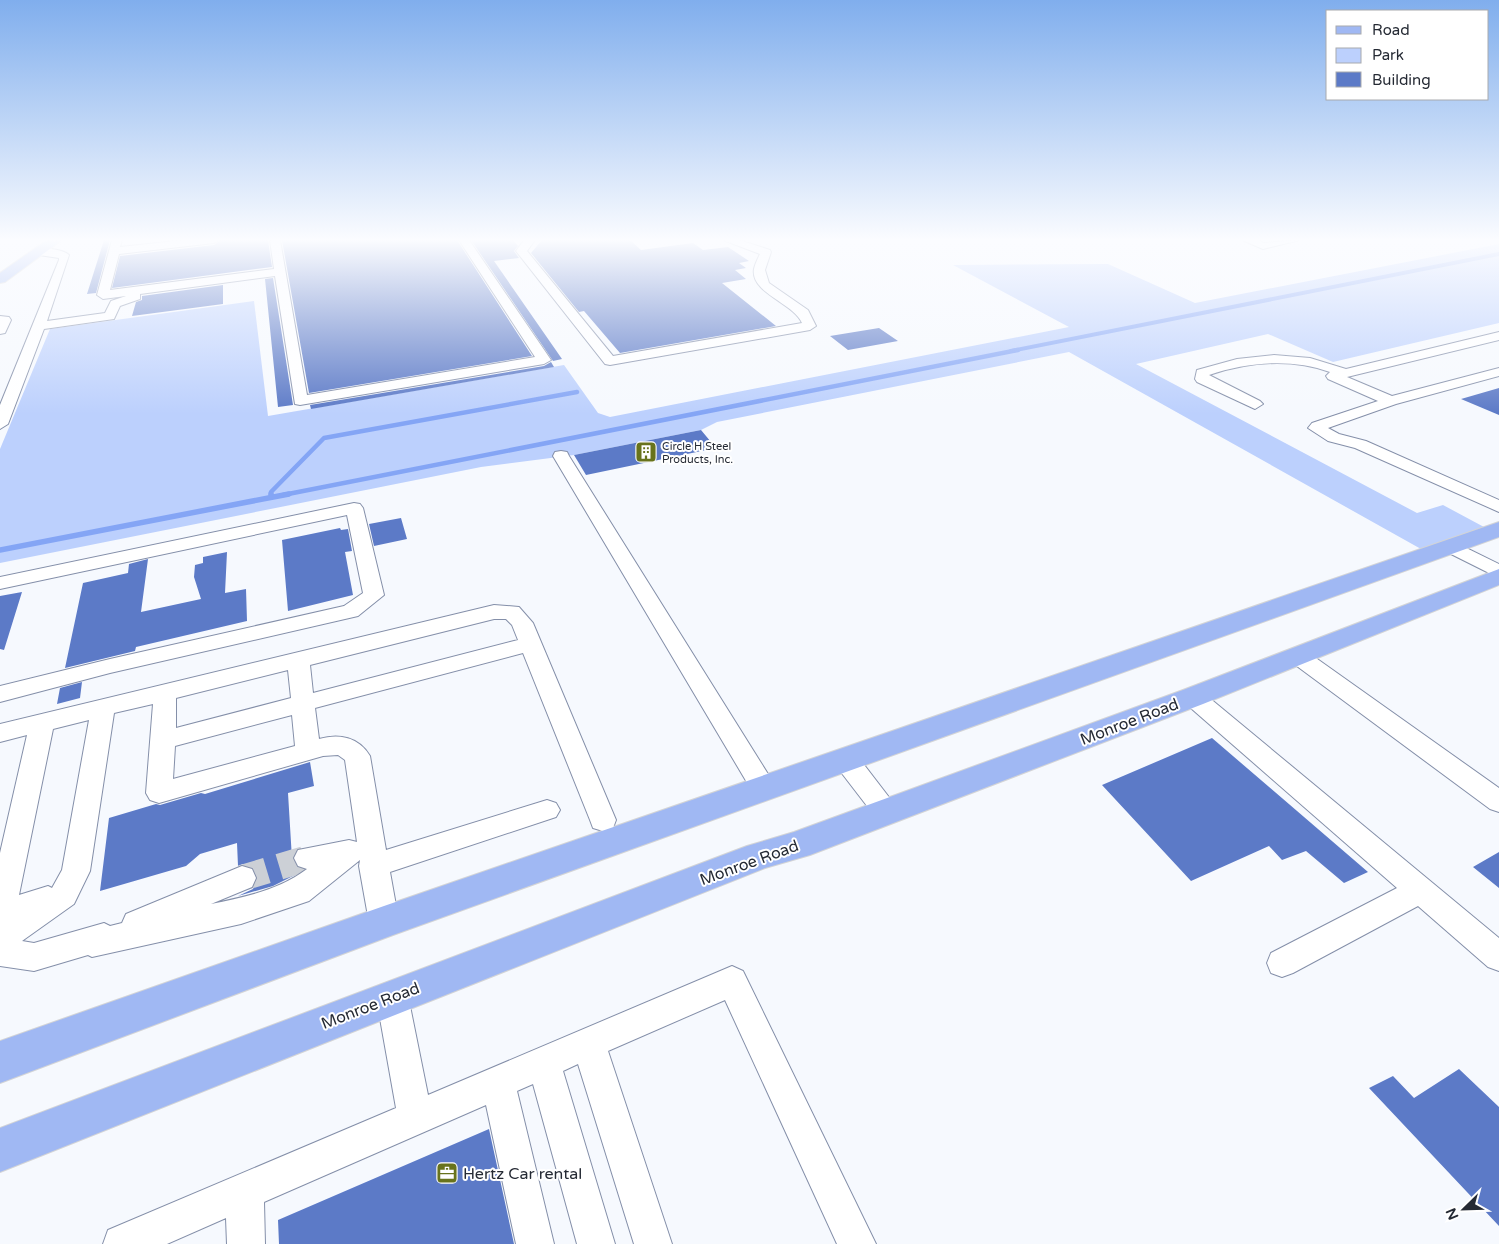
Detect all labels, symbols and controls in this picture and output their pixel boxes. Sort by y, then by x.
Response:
legend [1326,10,1489,100]
text: Road [1372,21,1410,39]
text: Park [1372,46,1404,64]
text: Building [1372,71,1431,89]
building icon: Circle H Steel Products, Inc. [634,440,658,464]
place label: Circle H Steel Products, Inc. [662,440,733,466]
street label: Monroe Road [1077,694,1181,750]
street label: Monroe Road [697,836,802,890]
street label: Monroe Road [318,978,422,1034]
office icon: Hertz Car rental [435,1161,459,1185]
place label: Hertz Car rental [463,1164,582,1184]
north arrow [1439,1184,1489,1234]
text: N [1442,1205,1463,1222]

